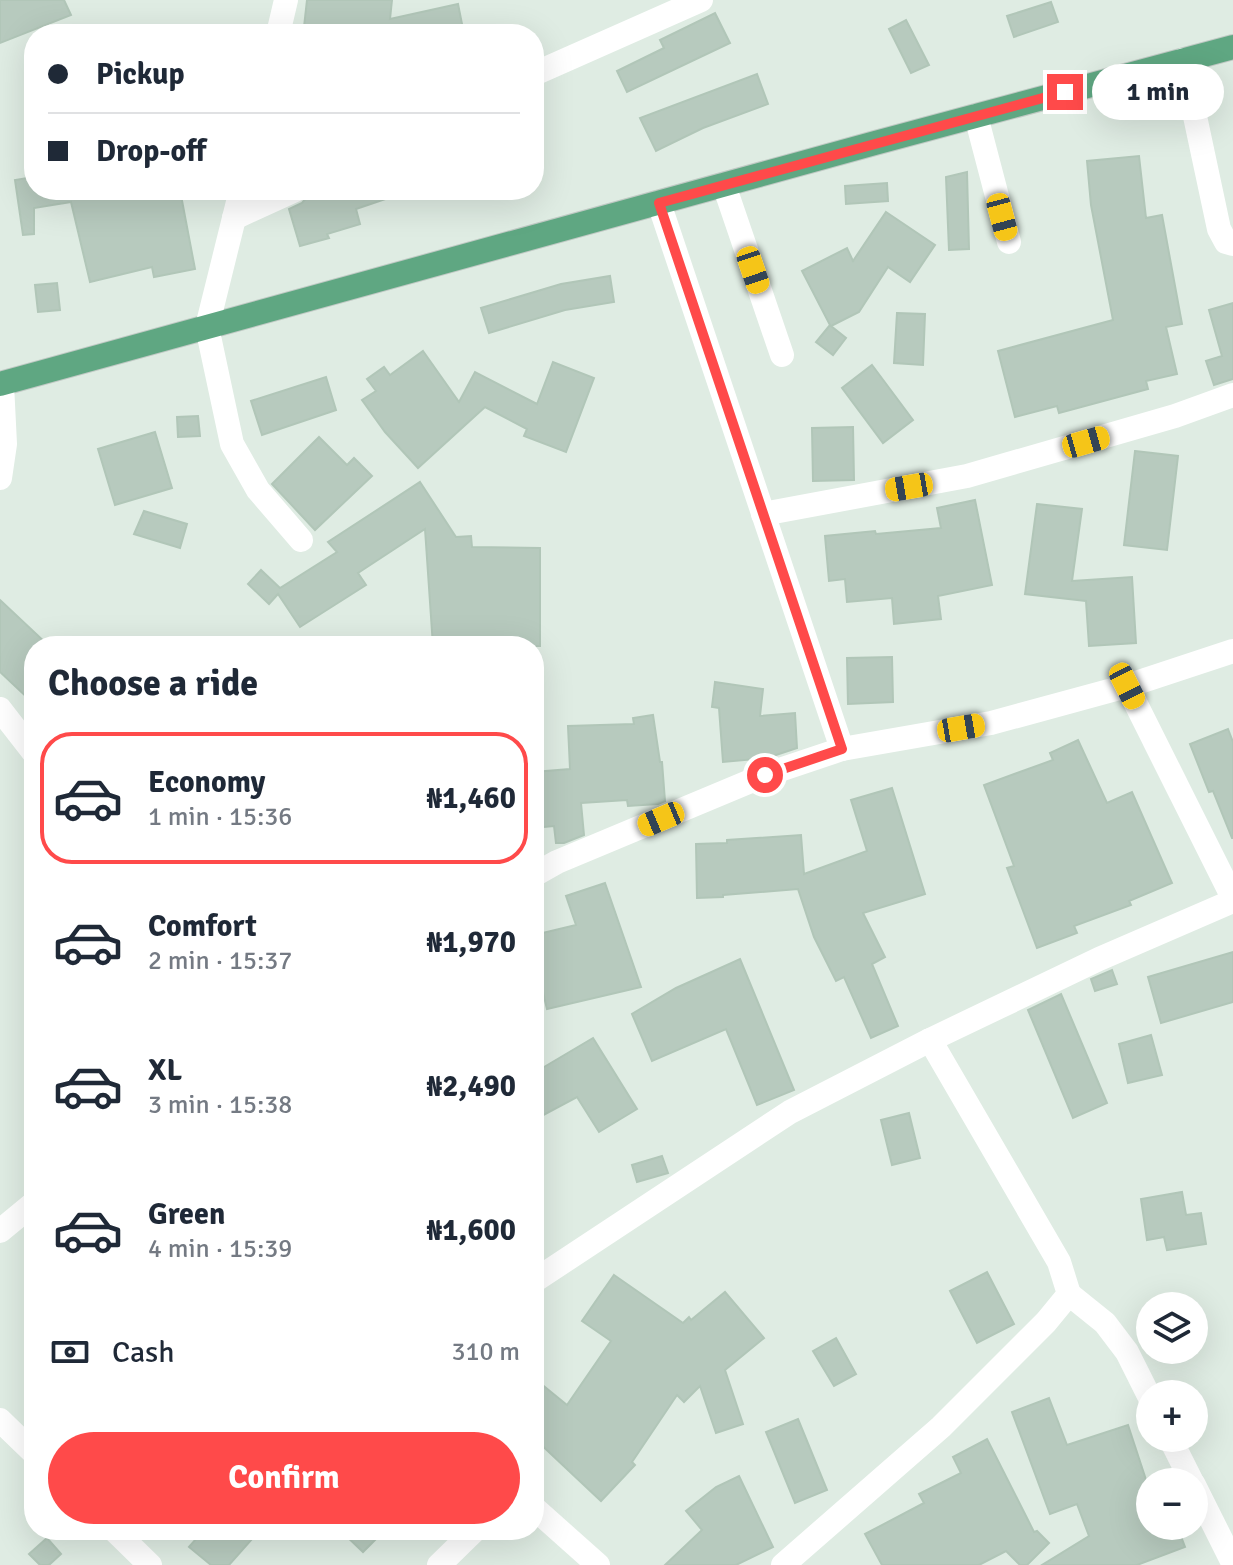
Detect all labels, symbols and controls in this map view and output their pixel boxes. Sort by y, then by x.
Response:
text: Pickup [96,56,185,93]
callout: 1 min [1093,64,1225,120]
route end [1047,74,1083,110]
text: 1 min [1127,76,1189,108]
text: Drop-off [96,133,206,170]
car [984,191,1020,243]
car [734,243,772,297]
car [1060,424,1112,460]
car [883,471,935,503]
car [1105,659,1149,713]
text: Choose a ride [48,661,258,706]
car [935,712,987,744]
route start [747,757,783,793]
icon: car [52,762,124,834]
text: Economy [148,764,265,801]
text: ₦1,460 [426,780,516,817]
car [634,799,688,839]
text: 1 min · 15:36 [148,801,292,833]
icon: car [52,906,124,978]
text: Comfort [148,908,257,945]
text: ₦1,970 [426,924,516,961]
text: 2 min · 15:37 [148,945,292,977]
icon: car [52,1050,124,1122]
text: XL [148,1052,182,1089]
text: ₦2,490 [426,1068,516,1105]
text: 3 min · 15:38 [148,1089,292,1121]
icon: car [52,1194,124,1266]
text: Green [148,1196,225,1233]
text: ₦1,600 [426,1212,516,1249]
text: 4 min · 15:39 [148,1233,292,1265]
map controls [1136,1292,1208,1540]
button: layers [1136,1292,1208,1364]
icon: cash [48,1330,92,1374]
text: Cash [112,1334,175,1371]
text: 310 m [451,1336,520,1368]
button: + [1136,1380,1208,1452]
button: Confirm [48,1432,520,1524]
button: − [1136,1468,1208,1540]

